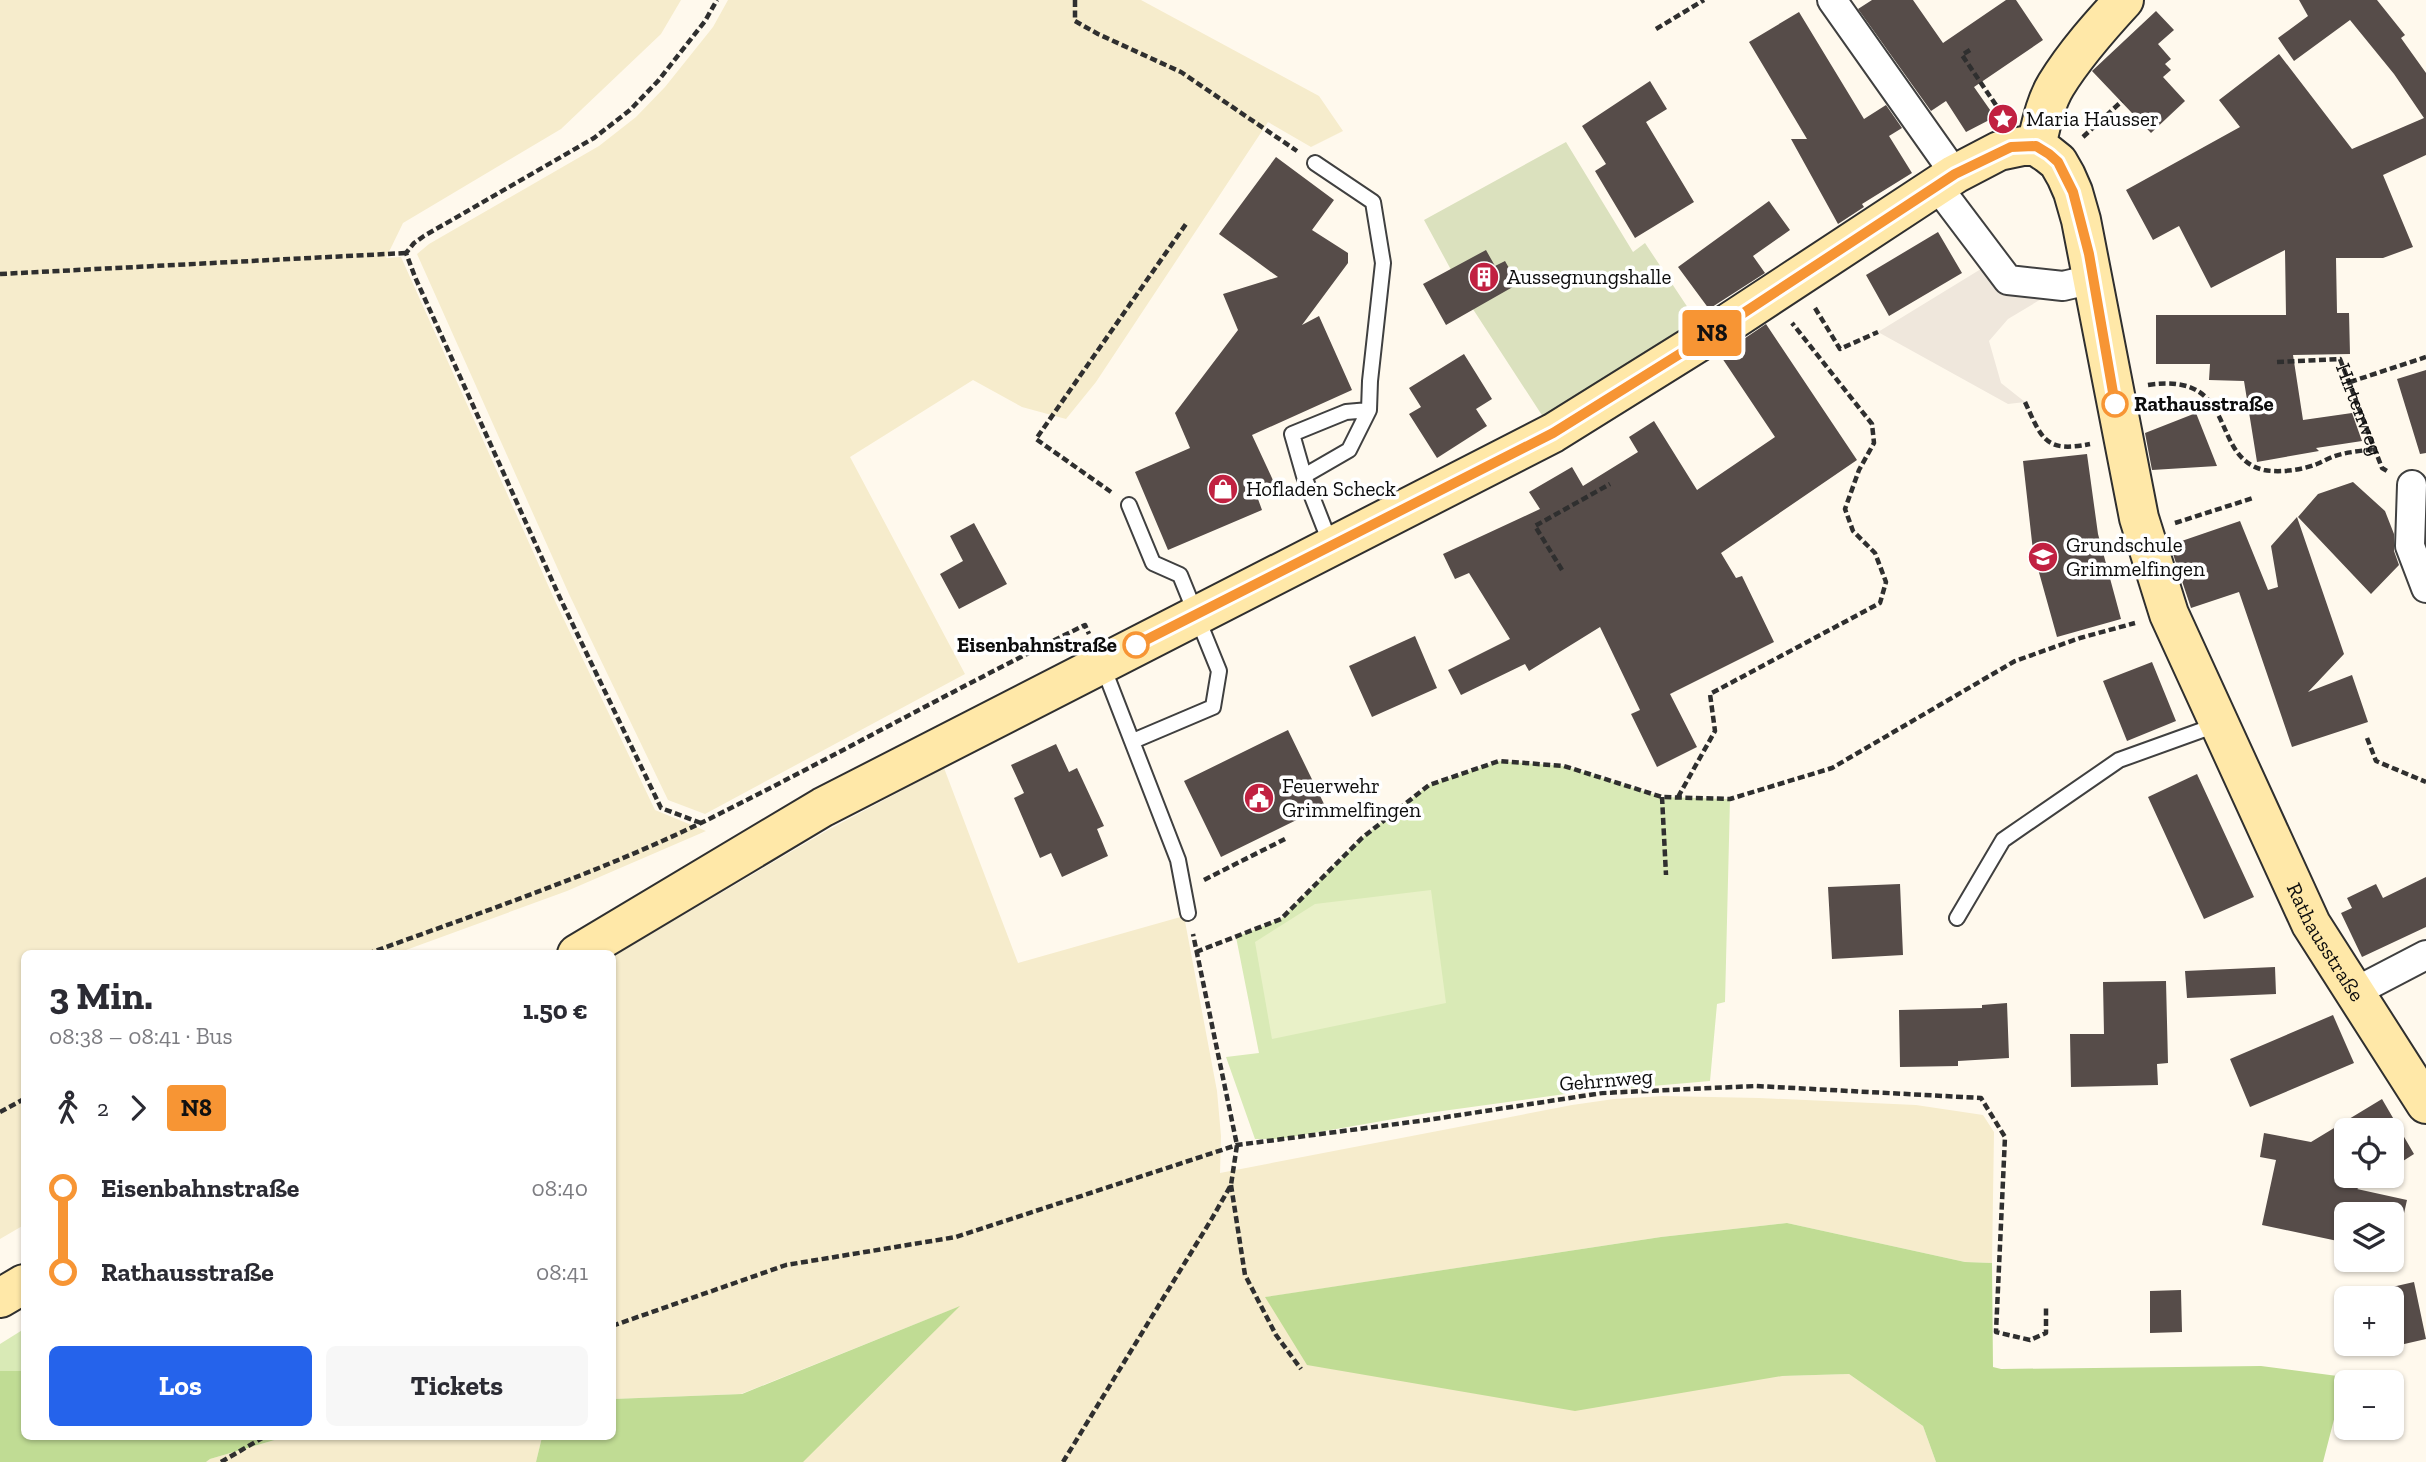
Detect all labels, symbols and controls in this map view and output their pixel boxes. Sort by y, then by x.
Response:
place icon: Maria Hausser [1986,102,2020,136]
place label: Maria Hausser [2026,106,2159,131]
building icon: Aussegnungshalle [1467,260,1501,294]
place label: Aussegnungshalle [1507,264,1671,289]
line badge: N8 [1680,310,1744,356]
text: N8 [1696,318,1728,347]
street label: Hirtenweg [2331,359,2389,459]
marker: Rathausstraße [2102,391,2128,417]
place label: Rathausstraße [2134,391,2274,416]
shop icon: Hofladen Scheck [1206,472,1240,506]
place label: Hofladen Scheck [1246,476,1396,501]
place label: Grundschule Grimmelfingen [2066,532,2205,581]
school or university icon: Grundschule Grimmelfingen [2026,540,2060,574]
place label: Eisenbahnstraße [957,632,1117,657]
marker: Eisenbahnstraße [1123,632,1149,658]
place label: Feuerwehr Grimmelfingen [1282,773,1421,822]
public building icon: Feuerwehr Grimmelfingen [1242,781,1276,815]
street label: Rathausstraße [2282,879,2370,1006]
text: 3 Min. [49,973,153,1019]
text: 1.50 € [523,994,588,1026]
text: 08:38 – 08:41 · Bus [49,1022,233,1050]
street label: Gehrnweg [1558,1063,1654,1096]
icon: walk [49,1089,87,1127]
icon: forward [119,1089,157,1127]
text: N8 [181,1093,212,1122]
text: 2 [97,1094,109,1122]
map controls [2334,1118,2404,1440]
button: locate [2334,1118,2404,1188]
text: Eisenbahnstraße [101,1172,299,1204]
text: 08:40 [532,1174,588,1202]
button: layers [2334,1202,2404,1272]
text: Rathausstraße [101,1256,274,1288]
text: 08:41 [536,1258,588,1286]
button: + [2334,1286,2404,1356]
button: Los [49,1346,312,1426]
button: Tickets [326,1346,588,1426]
button: − [2334,1370,2404,1440]

